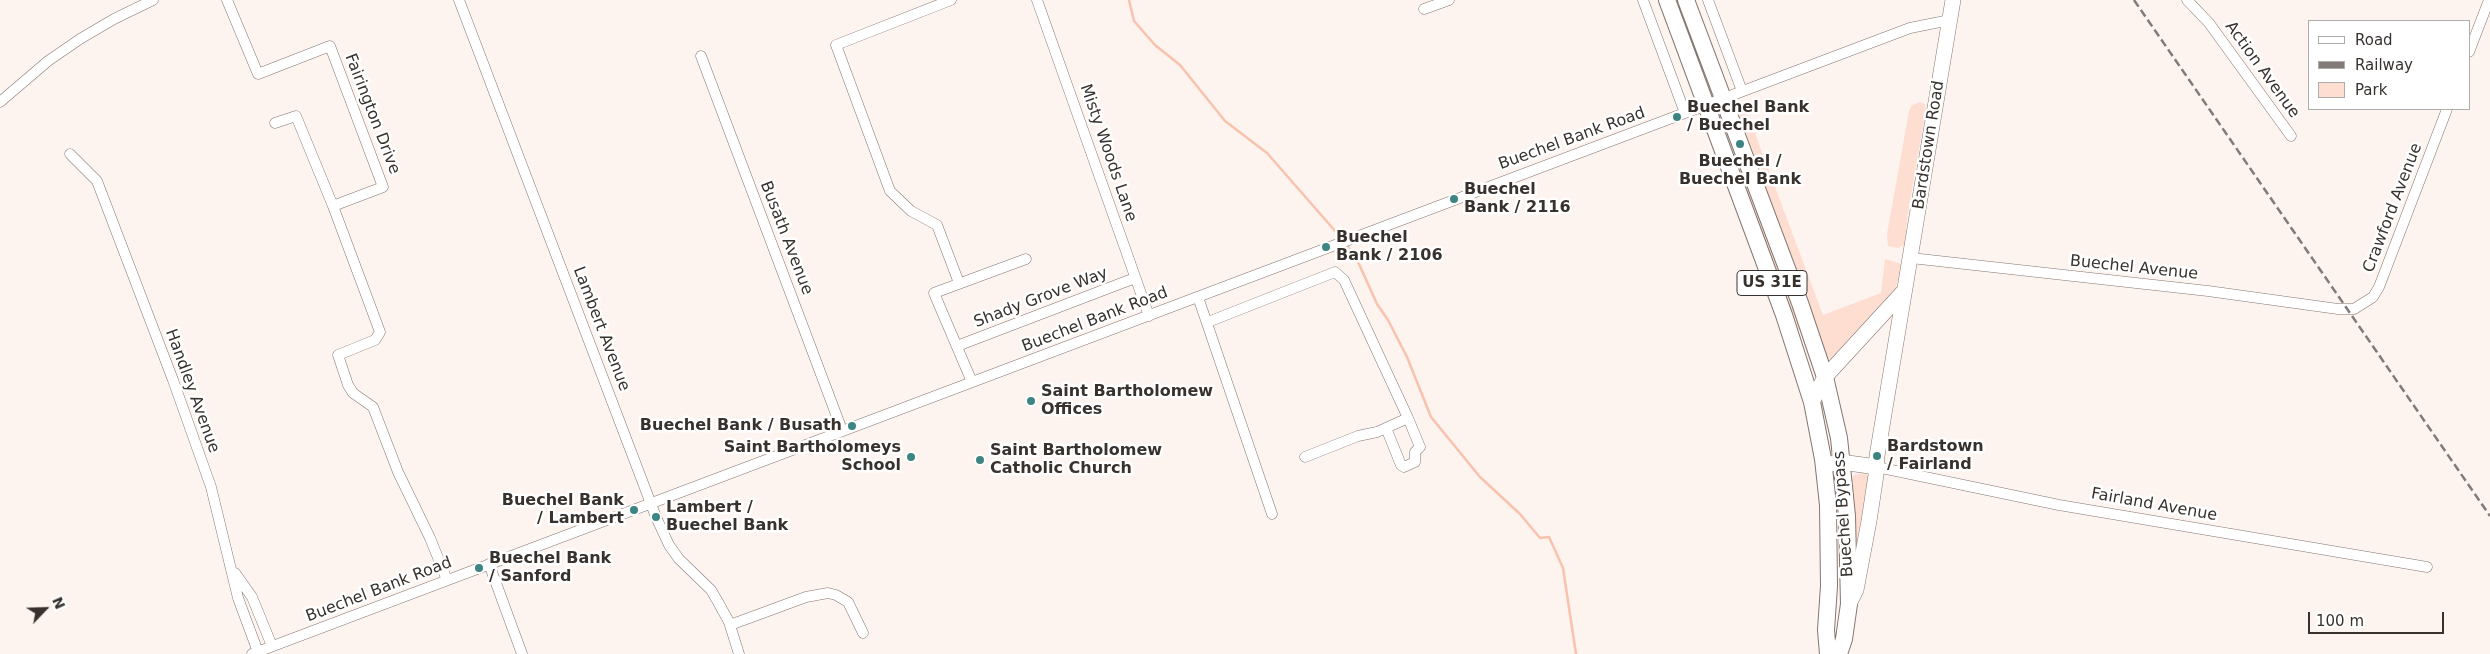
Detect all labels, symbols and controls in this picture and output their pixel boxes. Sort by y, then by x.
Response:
street label: Action Avenue [2221,18,2303,122]
legend [2308,20,2470,110]
text: Road [2355,31,2393,49]
street label: Fairington Drive [340,51,404,177]
text: Railway [2355,56,2413,74]
street label: Bardstown Road [1909,79,1949,211]
text: Park [2355,81,2387,99]
street label: Misty Woods Lane [1075,82,1141,224]
place label: Buechel Bank / Buechel [1687,98,1809,136]
street label: Buechel Bank Road [1496,104,1648,174]
marker: Buechel Bank / Buechel [1671,111,1683,123]
marker: Buechel / Buechel Bank [1734,138,1746,150]
street label: Crawford Avenue [2359,141,2427,275]
place label: Buechel / Buechel Bank [1679,152,1801,190]
street label: Busath Avenue [755,178,817,298]
place label: Buechel Bank / 2116 [1464,180,1571,218]
marker: Buechel Bank / 2116 [1448,193,1460,205]
place label: Buechel Bank / 2106 [1336,228,1443,266]
marker: Buechel Bank / 2106 [1320,241,1332,253]
street label: Buechel Avenue [2069,252,2199,284]
street label: Lambert Avenue [568,264,634,394]
street label: Shady Grove Way [971,264,1111,332]
road number: US 31E [1737,270,1807,296]
street label: Buechel Bank Road [1019,283,1171,357]
street label: Handley Avenue [161,326,223,456]
place label: Saint Bartholomew Offices [1041,382,1213,420]
marker: Saint Bartholomew Offices [1025,395,1037,407]
place label: Buechel Bank / Busath [640,416,842,436]
marker: Buechel Bank / Busath [846,420,858,432]
place label: Bardstown / Fairland [1887,437,1984,475]
place label: Saint Bartholomeys School [724,438,901,476]
place label: Saint Bartholomew Catholic Church [990,441,1162,479]
street label: Buechel Bypass [1830,450,1858,578]
marker: Bardstown / Fairland [1871,450,1883,462]
marker: Saint Bartholomeys School [905,451,917,463]
marker: Saint Bartholomew Catholic Church [974,454,986,466]
street label: Fairland Avenue [2089,484,2219,526]
place label: Buechel Bank / Lambert [502,491,624,529]
place label: Lambert / Buechel Bank [666,498,788,536]
marker: Buechel Bank / Lambert [628,504,640,516]
marker: Lambert / Buechel Bank [650,511,662,523]
place label: Buechel Bank / Sanford [489,549,611,587]
street label: Buechel Bank Road [303,553,455,627]
marker: Buechel Bank / Sanford [473,562,485,574]
north arrow [20,584,70,634]
text: N [49,594,68,612]
scale bar [2310,602,2446,634]
text: 100 m [2316,612,2364,630]

